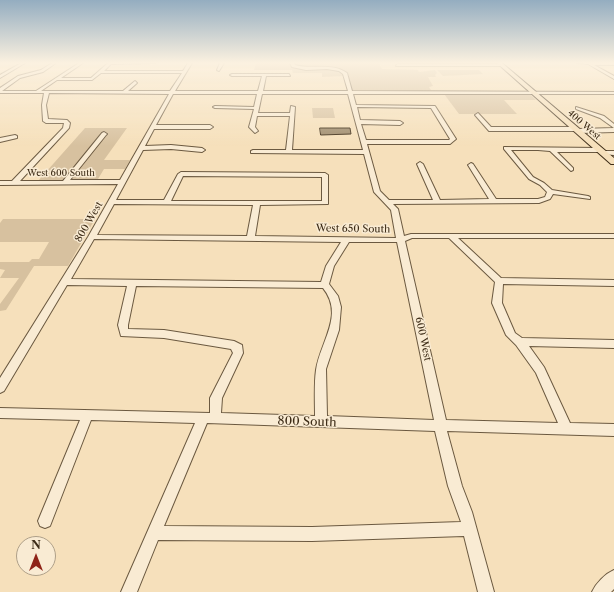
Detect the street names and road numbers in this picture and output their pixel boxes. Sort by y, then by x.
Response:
street label: 400 West [565,108,603,142]
street label: West 600 South [27,168,95,178]
street label: 800 West [73,200,105,244]
street label: West 650 South [316,222,390,236]
street label: 600 West [412,316,434,362]
street label: 800 South [277,414,337,430]

